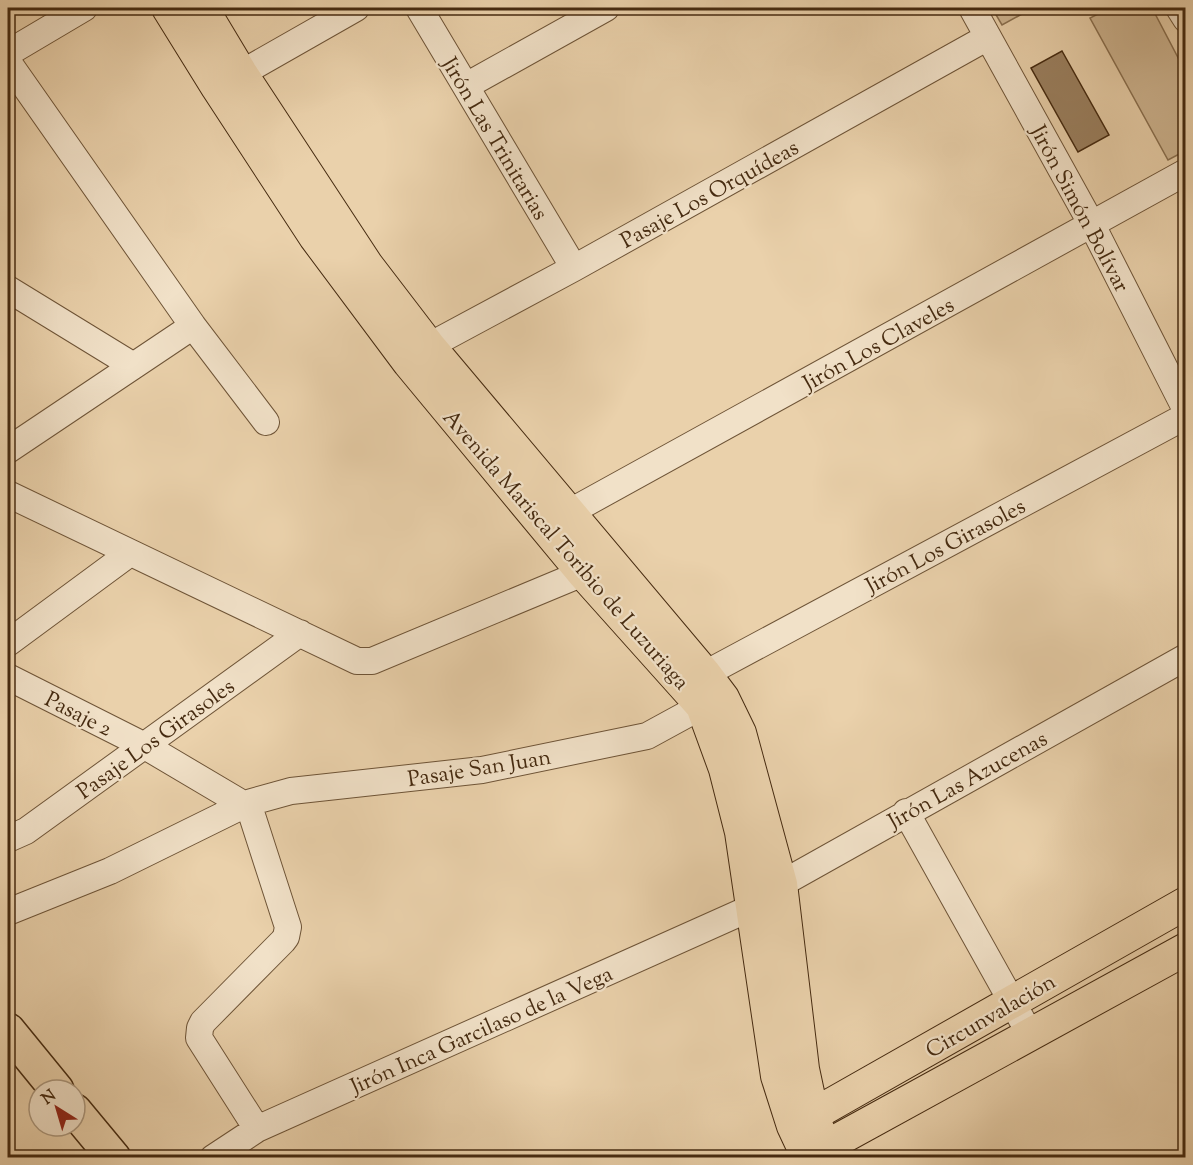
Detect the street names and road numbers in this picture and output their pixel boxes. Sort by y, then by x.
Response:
street label: Jirón Las Trinitarias [432,51,555,227]
street label: Jirón Simón Bolívar [1020,119,1136,299]
street label: Pasaje Los Orquídeas [615,133,806,258]
street label: Jirón Los Claveles [797,291,961,401]
street label: Avenida Mariscal Toribio de Luzuriaga [434,404,696,698]
street label: Jirón Los Girasoles [860,492,1032,604]
street label: Pasaje Los Girasoles [71,672,242,809]
street label: Pasaje 2 [38,685,117,746]
street label: Jirón Las Azucenas [882,724,1054,839]
street label: Pasaje San Juan [405,743,554,797]
street label: Jirón Inca Garcilaso de la Vega [345,959,618,1105]
street label: Circunvalación [920,967,1063,1068]

